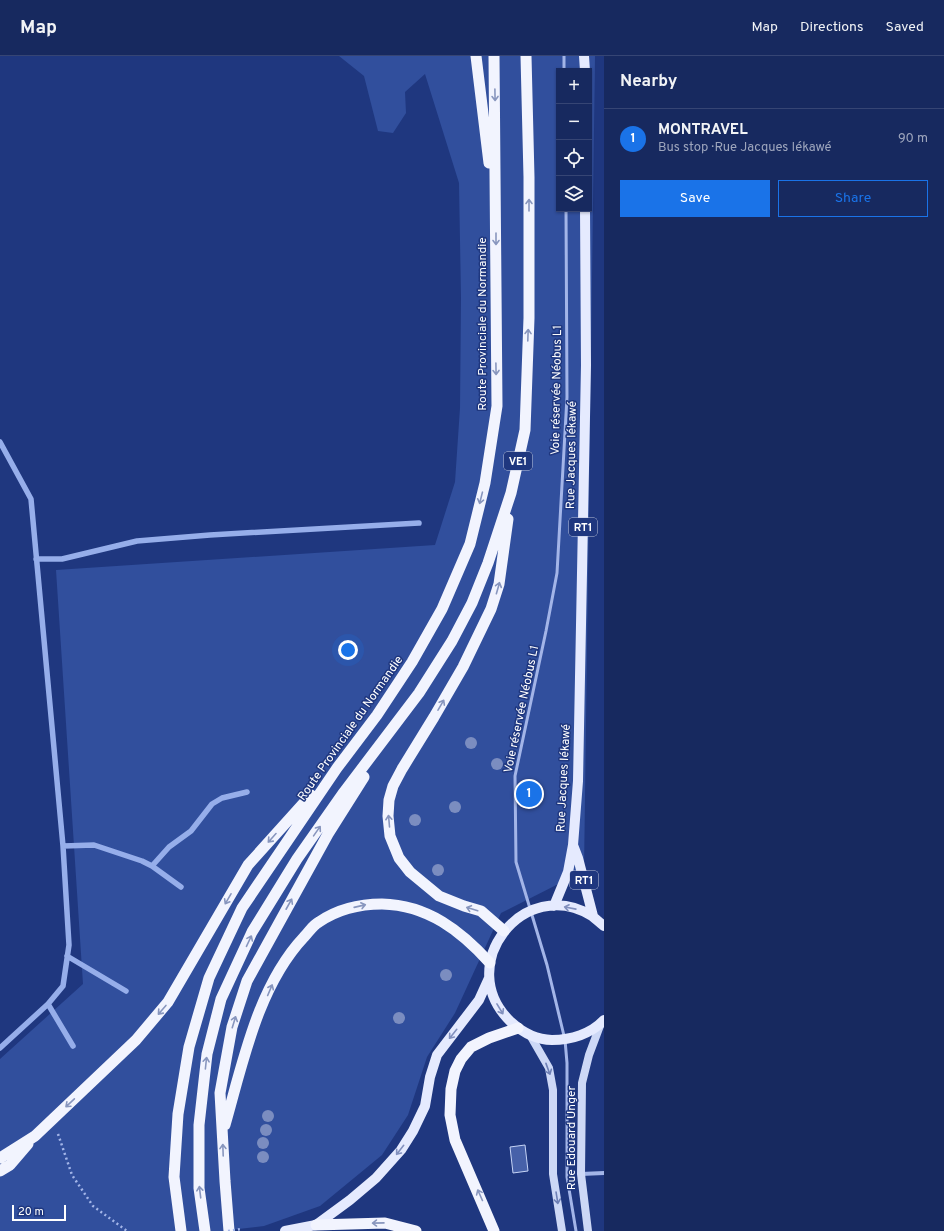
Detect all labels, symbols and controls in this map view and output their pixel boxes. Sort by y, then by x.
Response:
text: Map [20,16,57,40]
text: Map [752,19,778,36]
text: Directions [800,19,864,36]
text: Saved [886,19,924,36]
map controls [556,68,592,212]
button: + [556,68,592,104]
text: Nearby [620,71,677,93]
one-way arrow [491,88,499,101]
button: − [556,104,592,140]
text: MONTRAVEL [658,121,748,140]
text: 1 [630,131,636,147]
text: 90 m [898,131,928,147]
button: locate [556,140,592,176]
text: Bus stop · Rue Jacques Iékawé [658,140,832,156]
button: layers [556,176,592,212]
button: Save [620,180,770,217]
button: Share [778,180,928,217]
one-way arrow [525,199,533,212]
one-way arrow [492,232,500,245]
street label: Route Provinciale du Normandie [475,237,491,411]
street label: Voie réservée Néobus L1 [548,325,566,455]
one-way arrow [525,329,532,342]
one-way arrow [492,362,500,375]
street label: Rue Jacques Iékawé [563,401,581,509]
road number: VE1 [504,452,532,470]
one-way arrow [477,491,485,504]
road number: RT1 [569,518,597,536]
one-way arrow [495,582,502,595]
your location [338,640,358,660]
street label: Voie réservée Néobus L1 [501,644,543,774]
street label: Route Provinciale du Normandie [295,653,407,804]
one-way arrow [438,699,446,711]
street label: Rue Jacques Iékawé [553,724,575,833]
pin: 1 [516,779,542,809]
one-way arrow [385,815,393,828]
one-way arrow [313,825,321,836]
one-way arrow [268,833,277,843]
road number: RT1 [570,871,598,889]
one-way arrow [224,893,232,905]
one-way arrow [285,899,293,911]
one-way arrow [353,901,366,909]
one-way arrow [564,904,577,912]
one-way arrow [466,905,479,912]
one-way arrow [246,935,253,947]
one-way arrow [266,985,274,997]
one-way arrow [497,1003,505,1015]
one-way arrow [157,1005,166,1016]
one-way arrow [231,1015,238,1028]
one-way arrow [448,1028,457,1039]
one-way arrow [202,1057,209,1070]
one-way arrow [545,1063,552,1076]
street label: Rue Edouard Unger [564,1085,580,1190]
one-way arrow [65,1098,75,1107]
one-way arrow [220,1144,227,1157]
one-way arrow [396,1145,404,1156]
one-way arrow [196,1186,203,1199]
one-way arrow [475,1189,483,1201]
one-way arrow [553,1191,561,1204]
scale bar [12,1203,66,1222]
text: 20 m [18,1205,44,1219]
one-way arrow [372,1219,385,1227]

